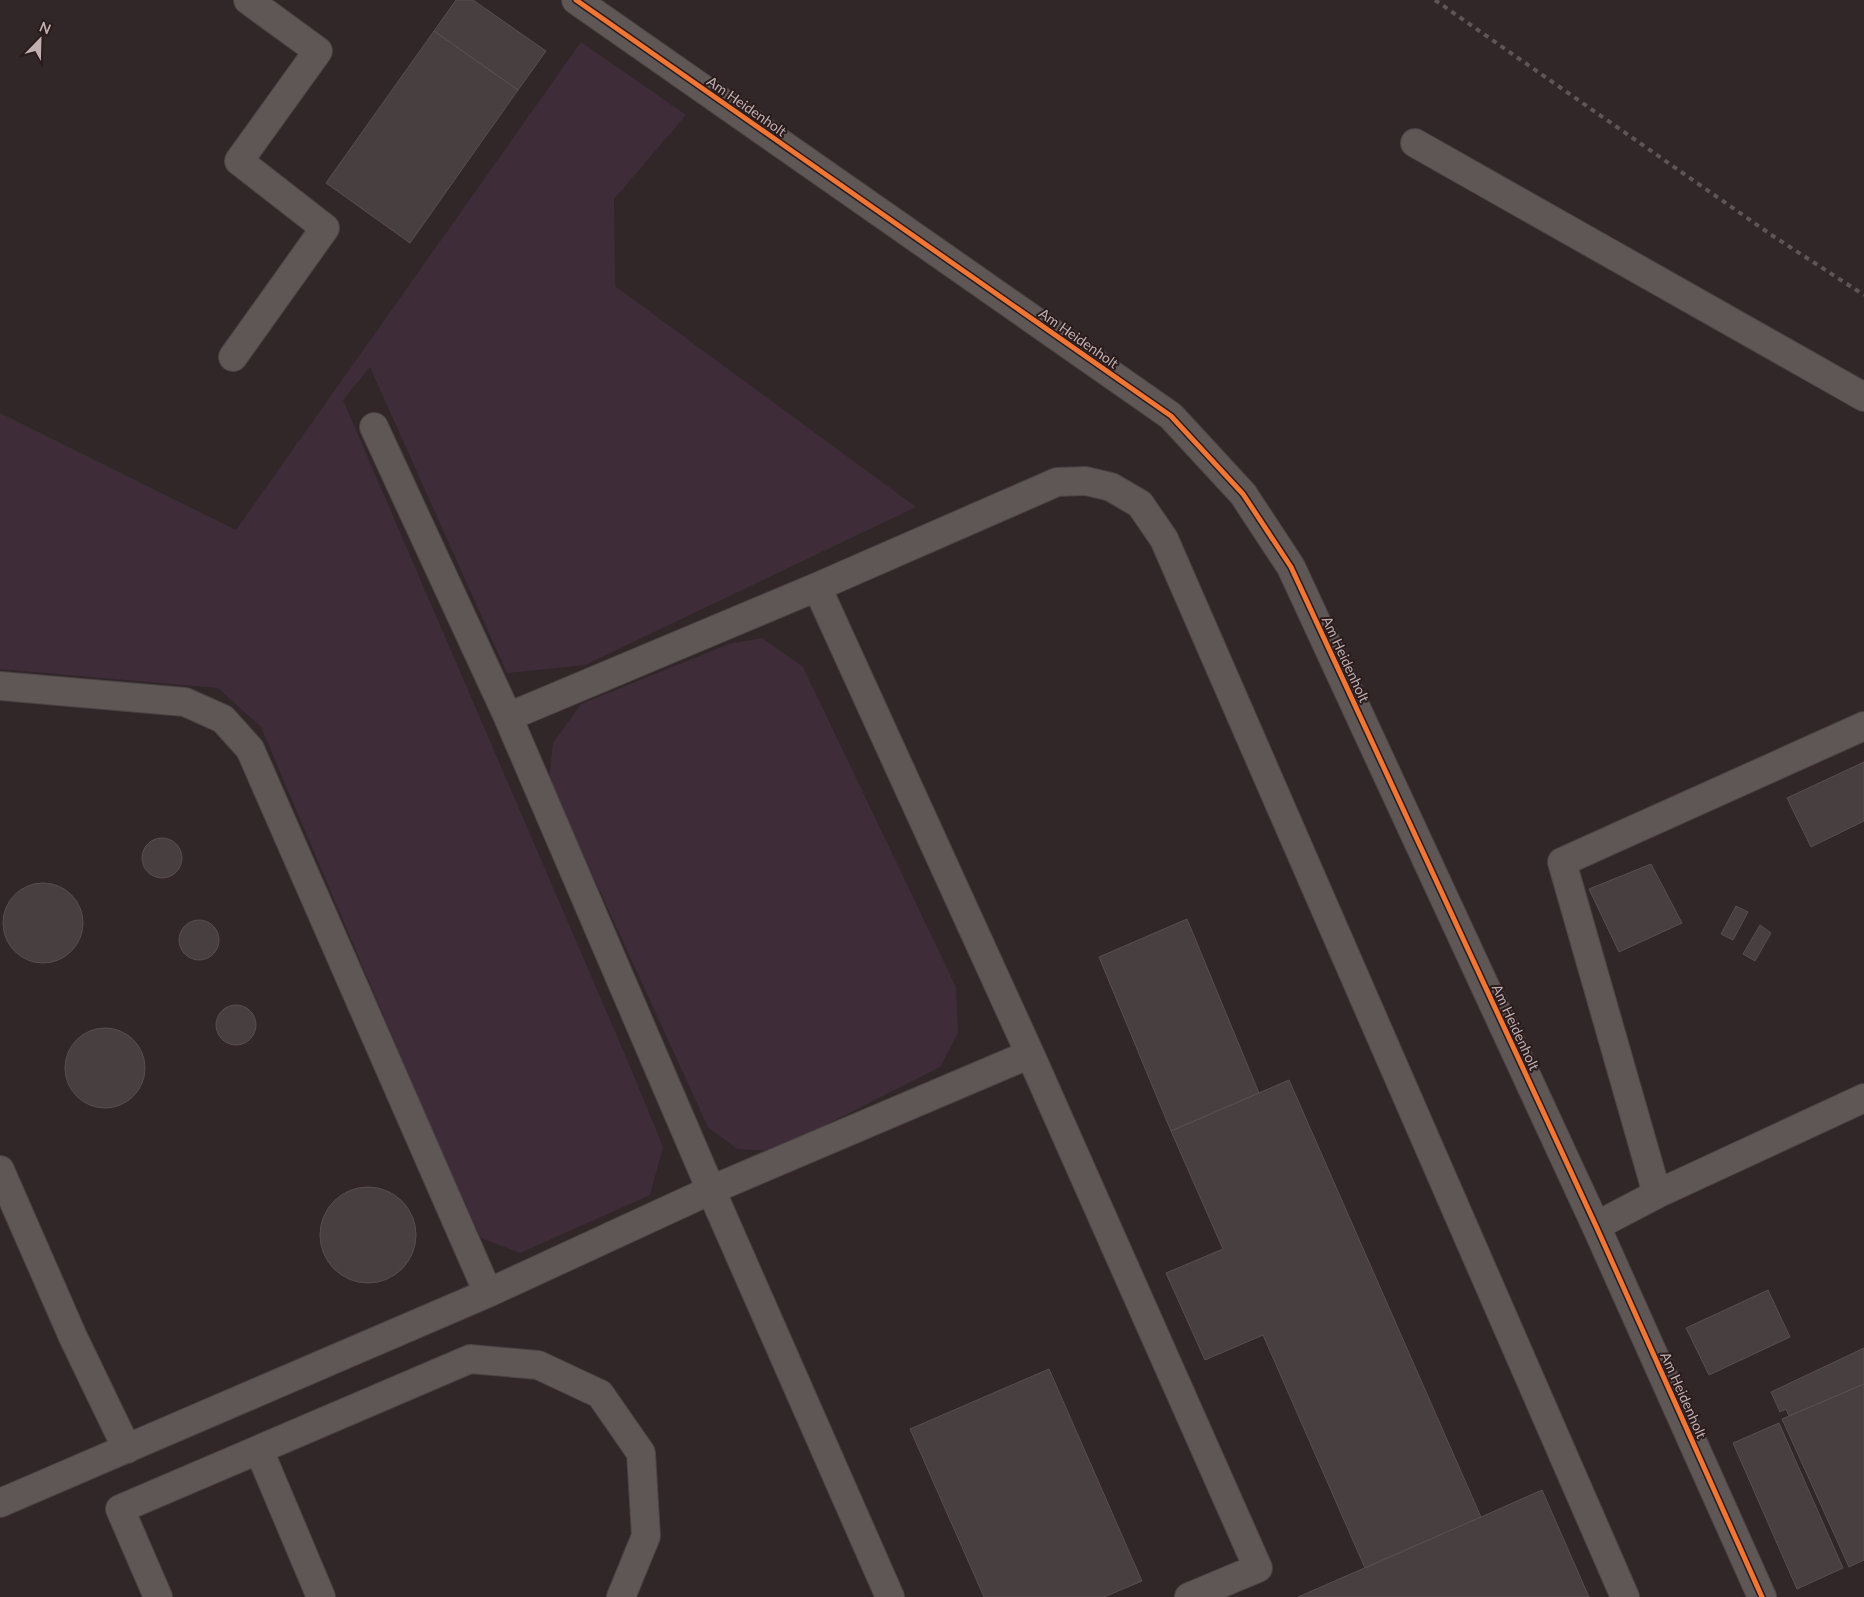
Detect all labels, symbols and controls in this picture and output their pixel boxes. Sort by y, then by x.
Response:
north arrow [15,15,65,65]
text: N [37,18,54,38]
street label: Am Heidenholt [704,72,790,140]
street label: Am Heidenholt [1036,304,1122,372]
street label: Am Heidenholt [1319,613,1373,705]
street label: Am Heidenholt [1489,981,1543,1073]
street label: Am Heidenholt [1657,1349,1711,1441]

